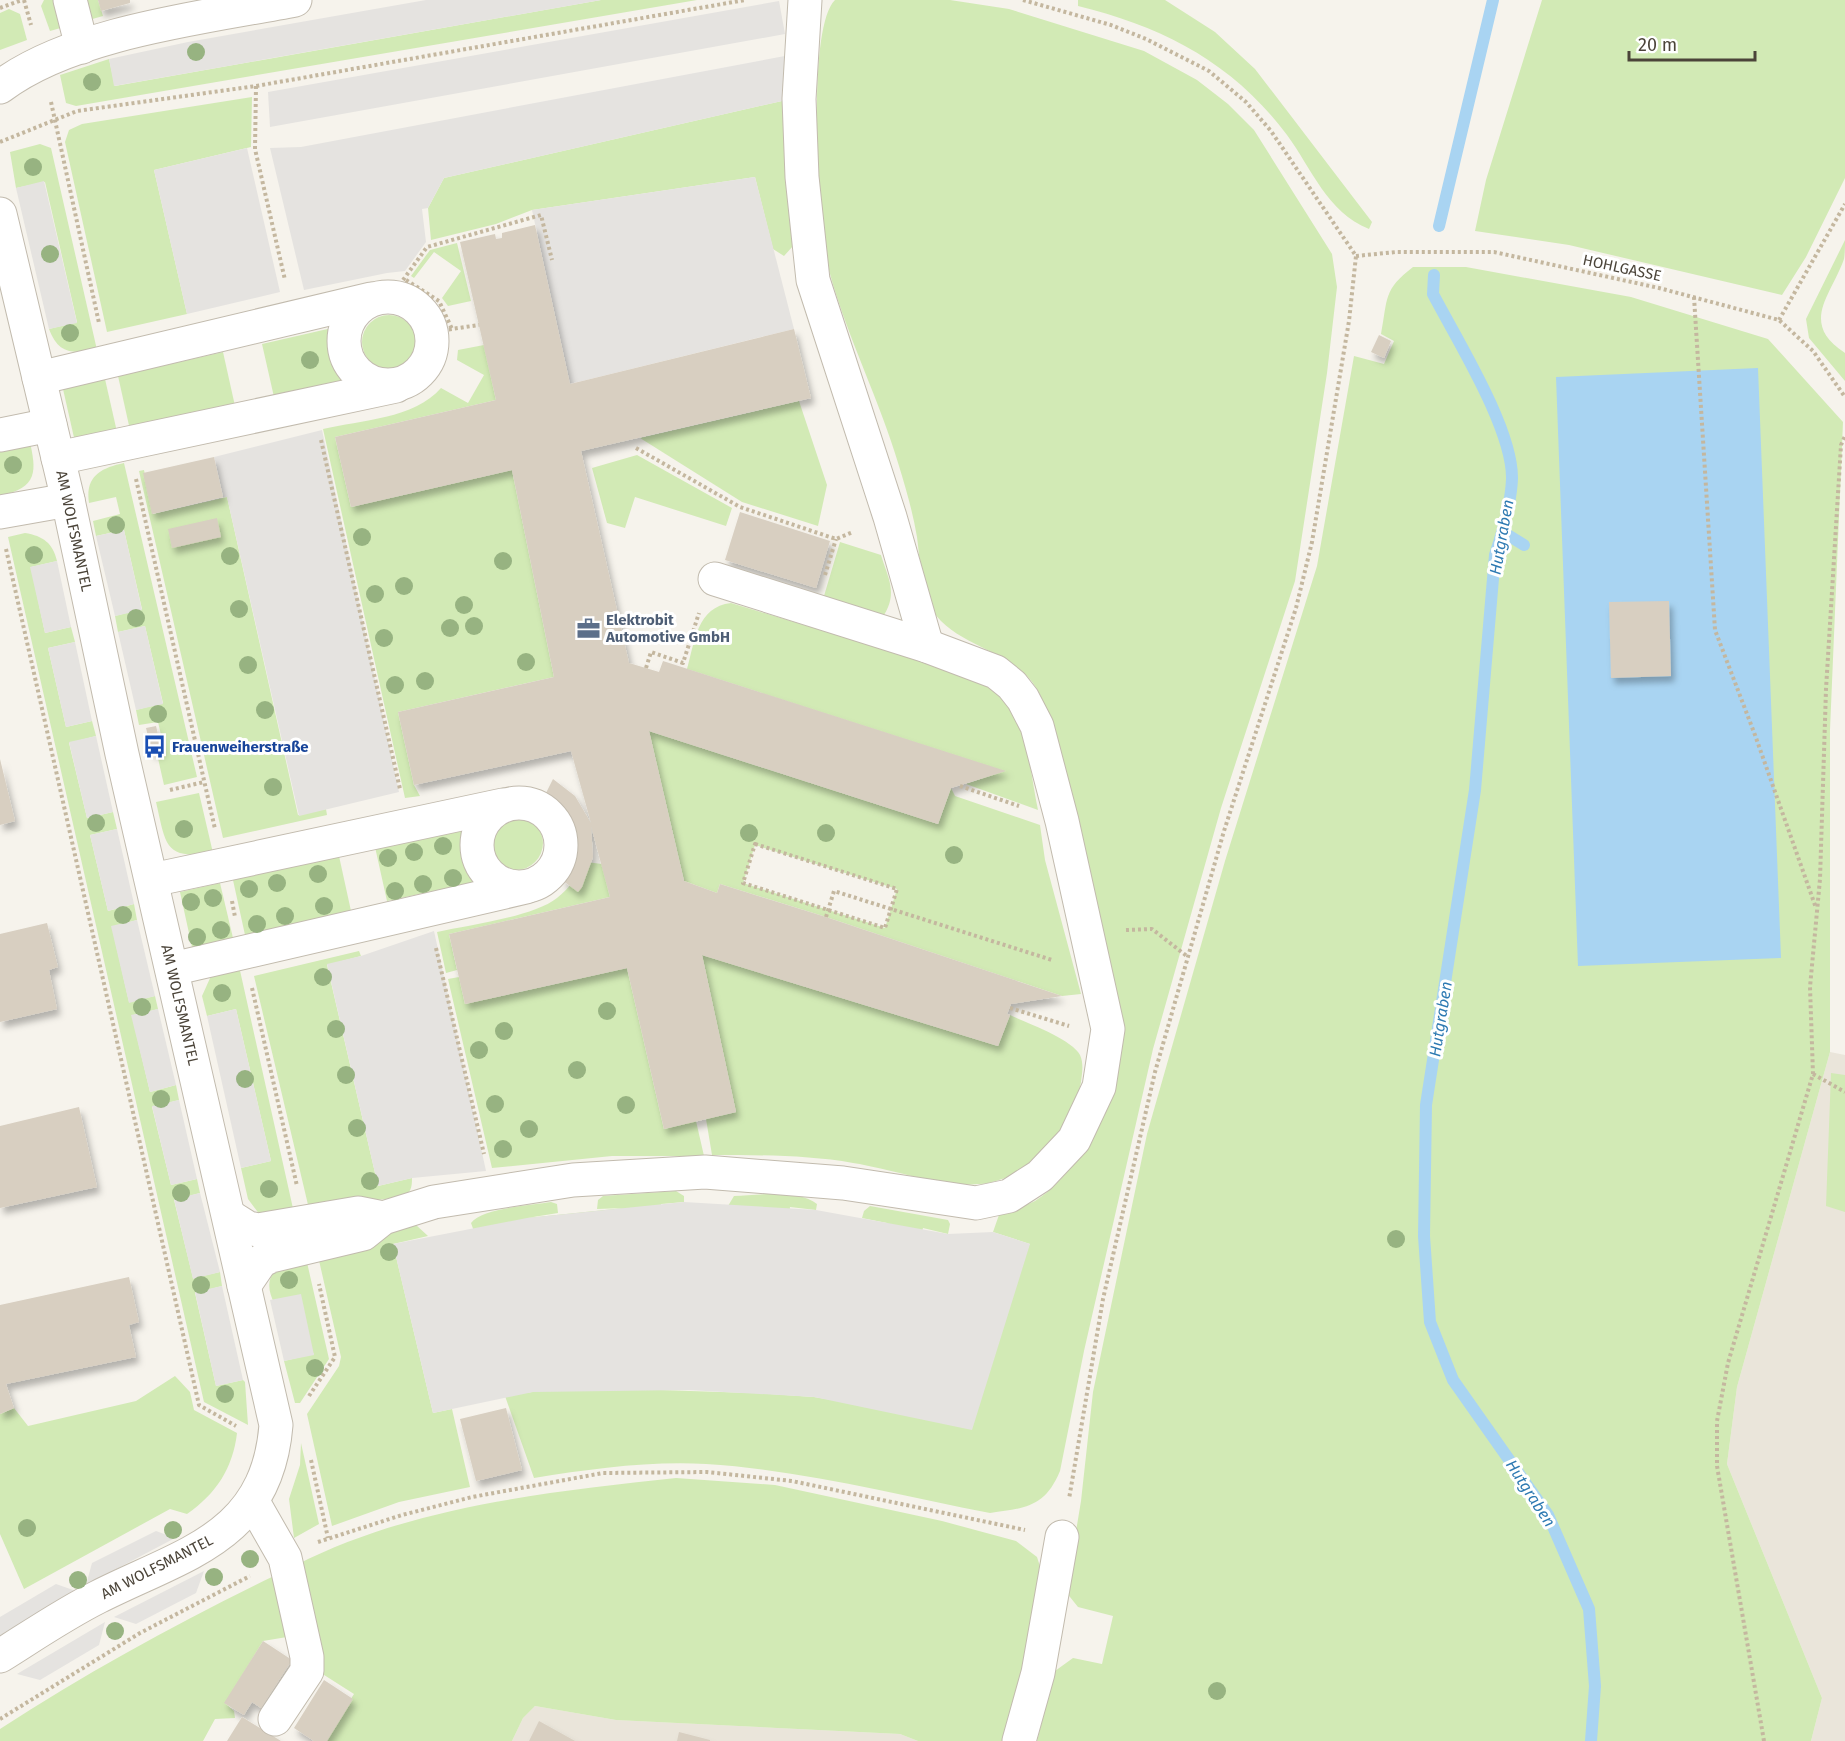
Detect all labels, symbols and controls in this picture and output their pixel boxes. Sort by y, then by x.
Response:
scale bar [1629,24,1755,62]
text: 20 m [1638,34,1677,56]
street label: HOHLGASSE [1581,251,1663,285]
street label: AM WOLFSMANTEL [52,469,96,594]
water label: Hutgraben [1486,498,1517,576]
place label: Elektrobit Automotive GmbH [605,611,730,646]
office icon: Elektrobit Automotive GmbH [575,616,601,642]
bus stop icon: Frauenweiherstraße [141,734,167,760]
place label: Frauenweiherstraße [172,738,309,756]
street label: AM WOLFSMANTEL [157,943,203,1068]
water label: Hutgraben [1425,980,1456,1058]
water label: Hutgraben [1502,1456,1559,1530]
street label: AM WOLFSMANTEL [98,1531,216,1603]

